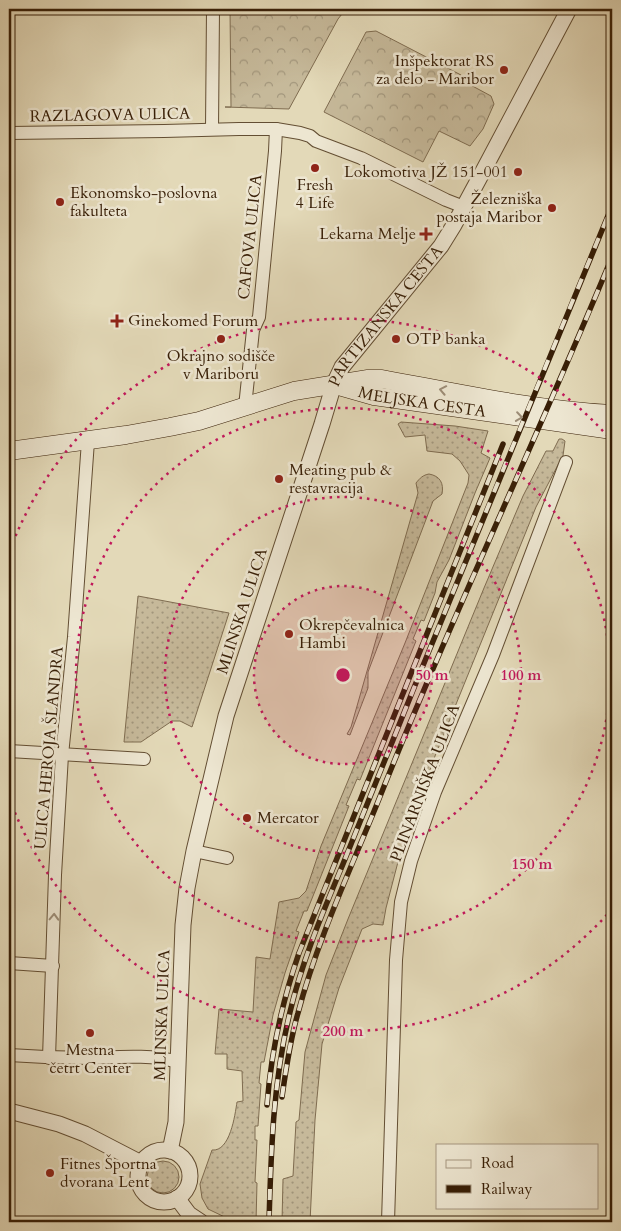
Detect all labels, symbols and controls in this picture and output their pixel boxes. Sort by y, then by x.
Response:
place label: Inšpektorat RS za delo - Maribor [376,50,494,90]
marker: Inšpektorat RS za delo - Maribor [498,64,510,76]
street label: RAZLAGOVA ULICA [29,103,191,127]
place label: Lokomotiva JŽ 151-001 [344,161,508,183]
marker: Fresh 4 Life [309,162,321,174]
marker: Lokomotiva JŽ 151-001 [512,166,524,178]
street label: CAFOVA ULICA [232,173,268,301]
place label: Fresh 4 Life [296,174,334,214]
place label: Ekonomsko-poslovna fakulteta [70,182,217,222]
place label: Železniška postaja Maribor [436,188,542,228]
marker: Ekonomsko-poslovna fakulteta [54,196,66,208]
marker: Železniška postaja Maribor [546,202,558,214]
place label: Lekarna Melje [319,223,416,245]
marker: Lekarna Melje [420,228,432,240]
street label: PARTIZANSKA CESTA [323,240,448,390]
place label: Ginekomed Forum [128,310,259,332]
marker: Ginekomed Forum [110,314,124,328]
place label: OTP banka [406,328,485,350]
marker: Okrajno sodišče v Mariboru [215,333,227,345]
marker: OTP banka [390,333,402,345]
place label: Okrajno sodišče v Mariboru [167,345,275,385]
street label: MELJSKA CESTA [356,381,488,423]
one-way arrow [439,385,447,395]
one-way arrow [516,411,524,422]
place label: Meating pub & restavracija [289,459,392,499]
marker: Meating pub & restavracija [273,473,285,485]
street label: MLINSKA ULICA [211,545,273,677]
place label: Okrepčevalnica Hambi [299,614,405,654]
marker: Okrepčevalnica Hambi [283,628,295,640]
street label: ULICA HEROJA ŠLANDRA [29,645,69,850]
text: 50 m [415,665,449,685]
text: 100 m [501,665,542,685]
centre of rings [334,666,352,684]
street label: PLINARNIŠKA ULICA [385,700,465,865]
place label: Mercator [257,807,319,829]
marker: Mercator [241,812,253,824]
text: 150 m [512,854,553,874]
one-way arrow [49,913,59,920]
street label: MLINSKA ULICA [149,948,175,1081]
text: 200 m [323,1021,364,1041]
marker: Mestna četrt Center [84,1027,96,1039]
place label: Mestna četrt Center [49,1039,131,1079]
legend [436,1144,598,1208]
place label: Fitnes Športna dvorana Lent [60,1153,157,1193]
text: Road [481,1153,514,1173]
marker: Fitnes Športna dvorana Lent [44,1167,56,1179]
text: Railway [481,1179,532,1199]

